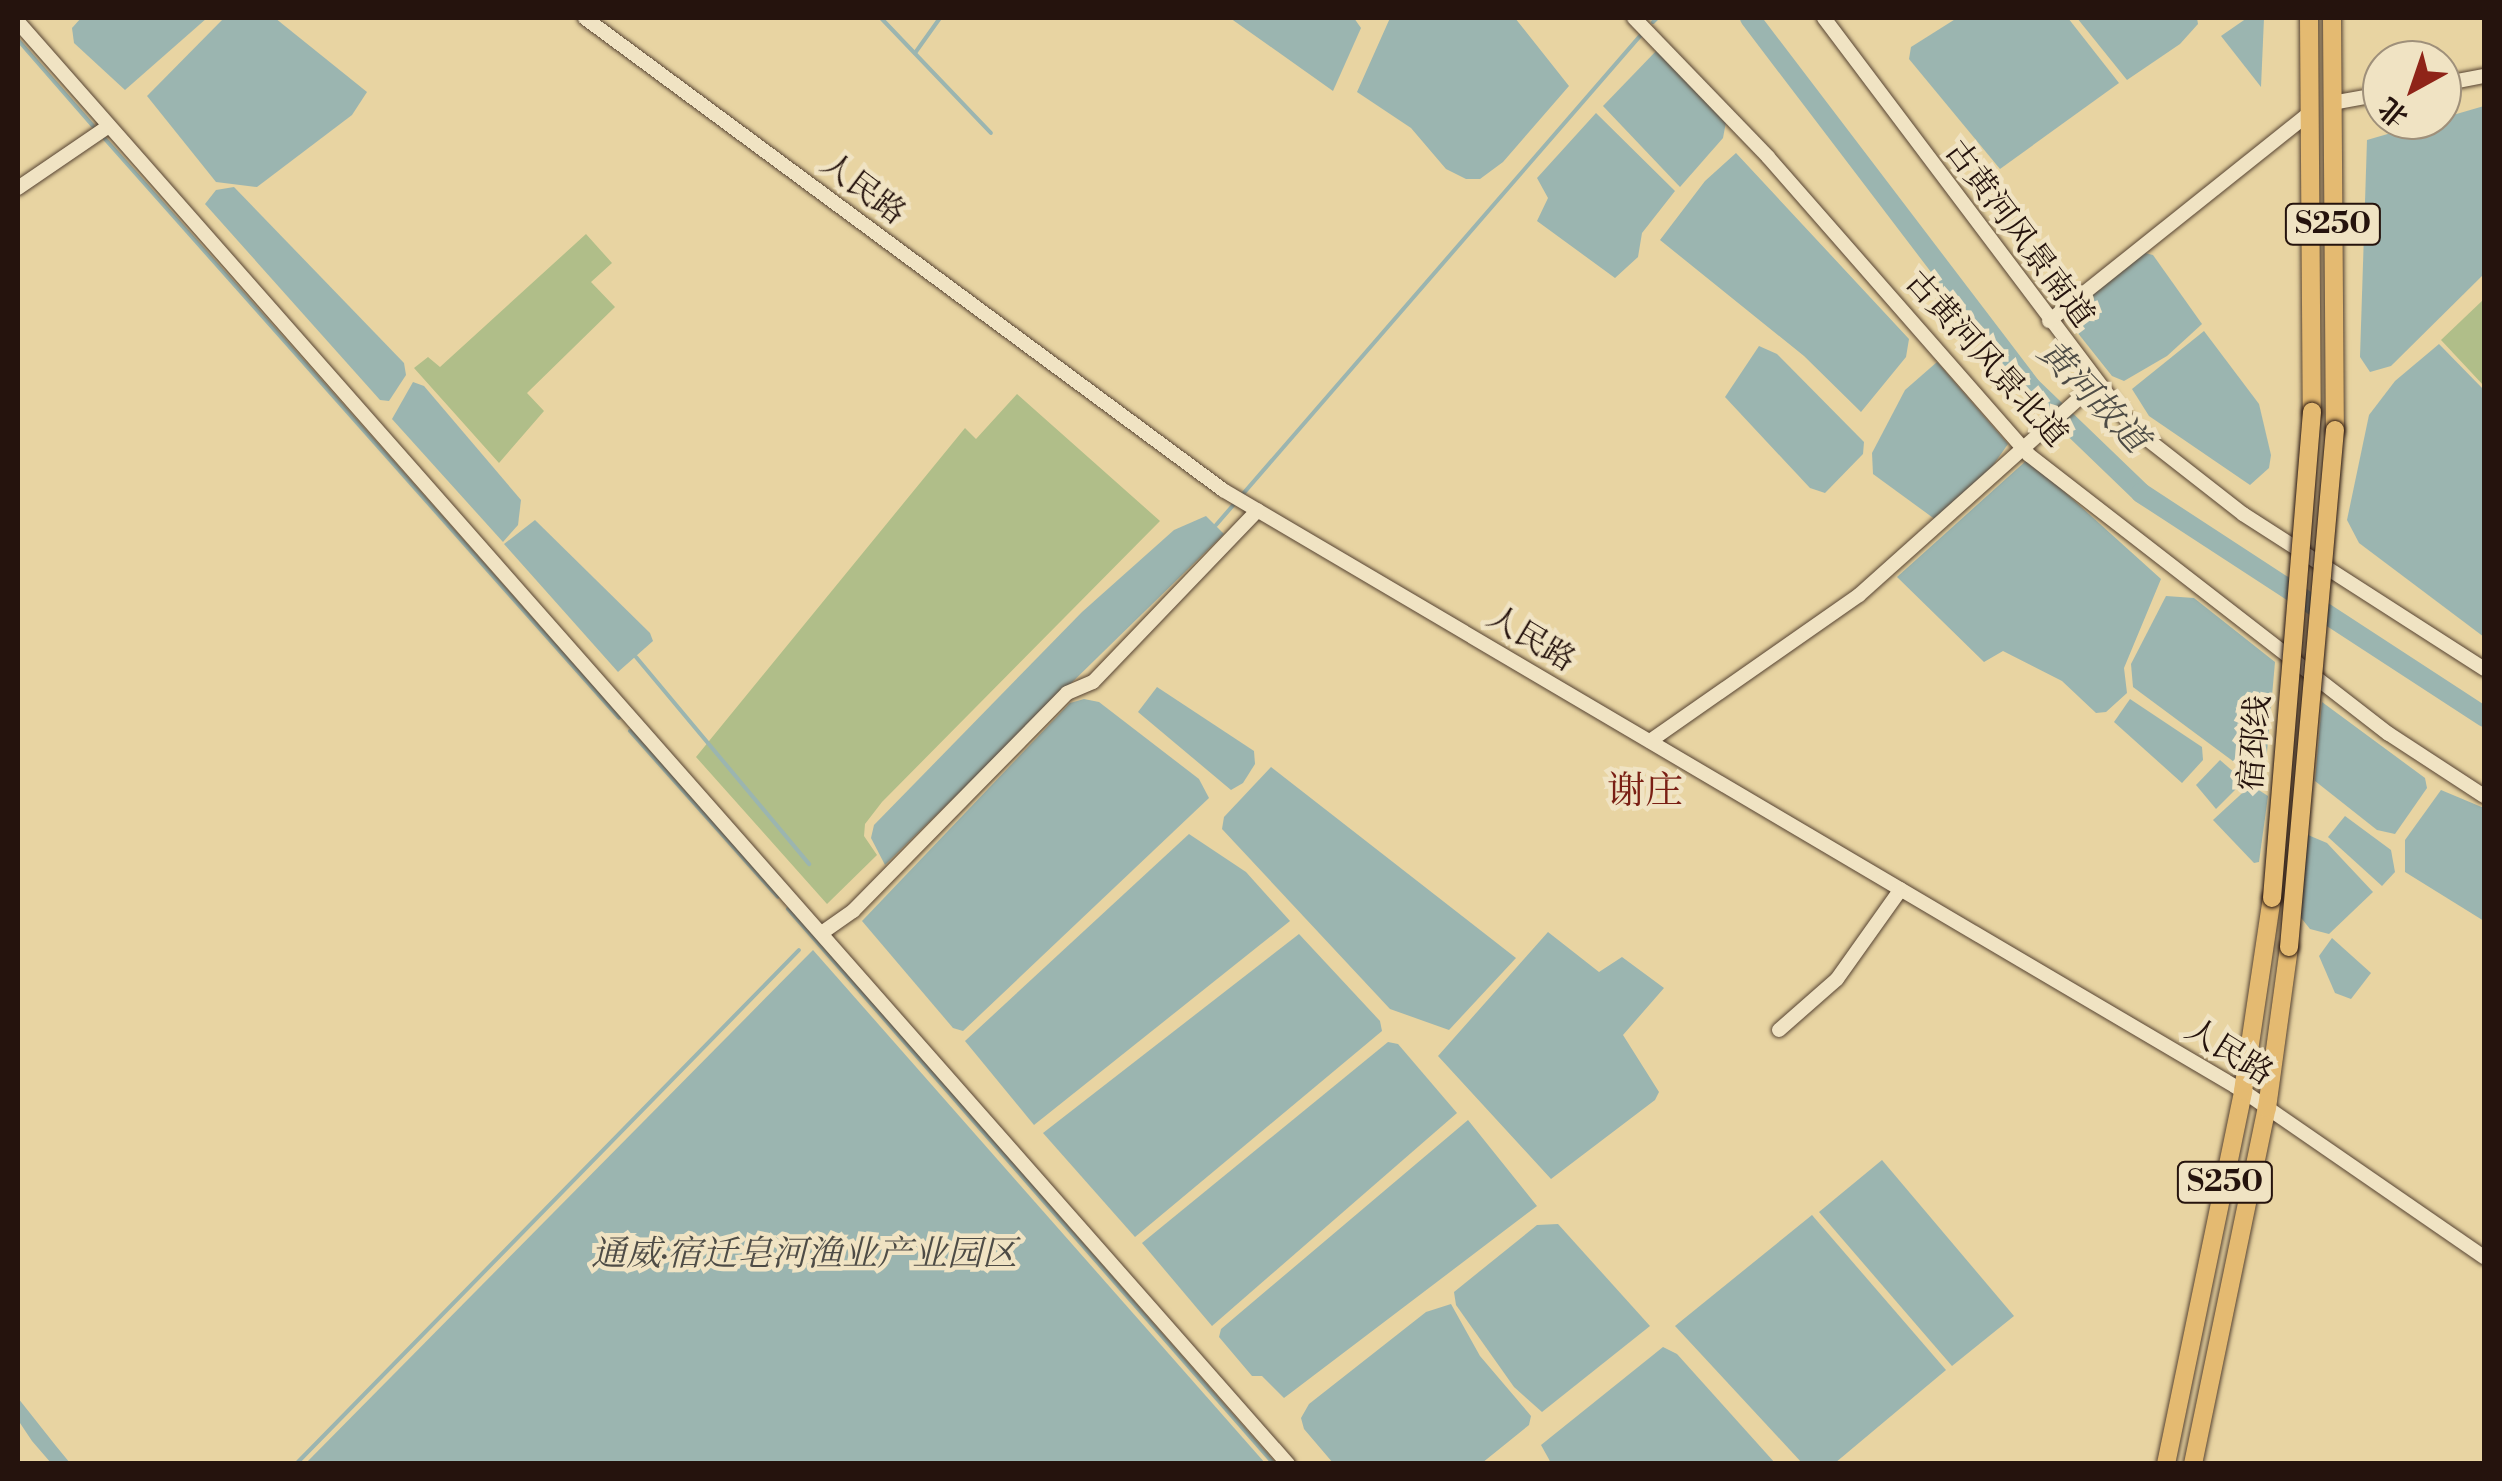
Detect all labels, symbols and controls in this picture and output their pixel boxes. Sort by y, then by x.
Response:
north arrow [2362,40,2462,140]
text: 北 [2372,89,2416,134]
street label: 古黄河风景南道 [1936,133,2102,335]
street label: 人民路 [813,145,913,233]
road number: S250 [2283,199,2383,249]
street label: 古黄河风景北道 [1897,263,2075,455]
water label: 黄河故道 [2028,332,2156,462]
street label: 人民路 [1480,598,1582,680]
street label: 宿邳线 [2232,694,2278,792]
district label: 谢庄 [1607,769,1683,815]
street label: 人民路 [2178,1010,2280,1094]
road number: S250 [2175,1157,2275,1207]
water label: 通威·宿迁皂河渔业产业园区 [591,1234,1017,1276]

